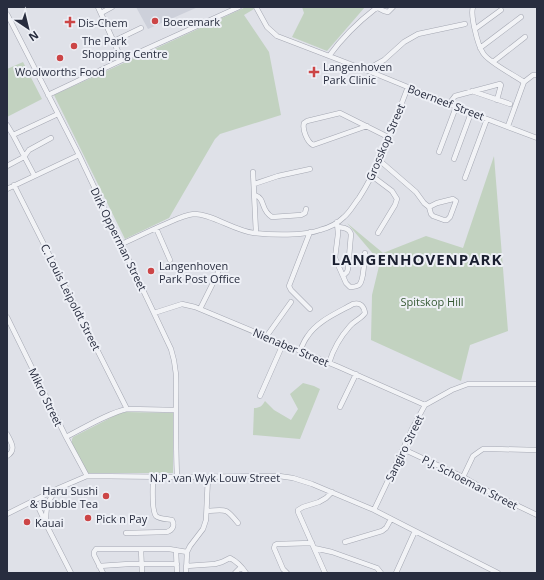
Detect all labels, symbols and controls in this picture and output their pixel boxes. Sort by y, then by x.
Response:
north arrow [8,8,48,48]
place label: Boeremark [163,14,220,29]
place label: Dis-Chem [78,15,128,30]
marker: Boeremark [150,16,160,26]
marker: Dis-Chem [65,17,75,27]
text: N [26,28,42,45]
place label: The Park Shopping Centre [82,33,168,61]
marker: The Park Shopping Centre [69,41,79,51]
marker: Woolworths Food [55,53,65,63]
place label: Langenhoven Park Clinic [323,59,392,87]
place label: Woolworths Food [15,64,105,79]
marker: Langenhoven Park Clinic [308,66,320,78]
street label: Boerneef Street [406,81,486,124]
street label: Grosskop Street [362,101,408,183]
street label: Dirk Opperman Street [87,185,151,293]
street label: C. Louis Leipoldt Street [38,241,104,353]
district label: LANGENHOVENPARK [332,249,502,269]
place label: Langenhoven Park Post Office [159,258,240,286]
marker: Langenhoven Park Post Office [146,266,156,276]
park label: Spitskop Hill [400,294,464,309]
street label: Nienaber Street [251,324,331,370]
street label: Mikro Street [25,365,67,429]
street label: Sangiro Street [381,412,427,484]
street label: P.J. Schoeman Street [420,451,521,513]
street label: N.P. van Wyk Louw Street [150,470,280,485]
place label: Haru Sushi & Bubble Tea [30,483,98,511]
marker: Haru Sushi & Bubble Tea [101,491,111,501]
place label: Pick n Pay [96,511,148,526]
marker: Pick n Pay [83,513,93,523]
place label: Kauai [35,515,63,530]
marker: Kauai [22,517,32,527]

